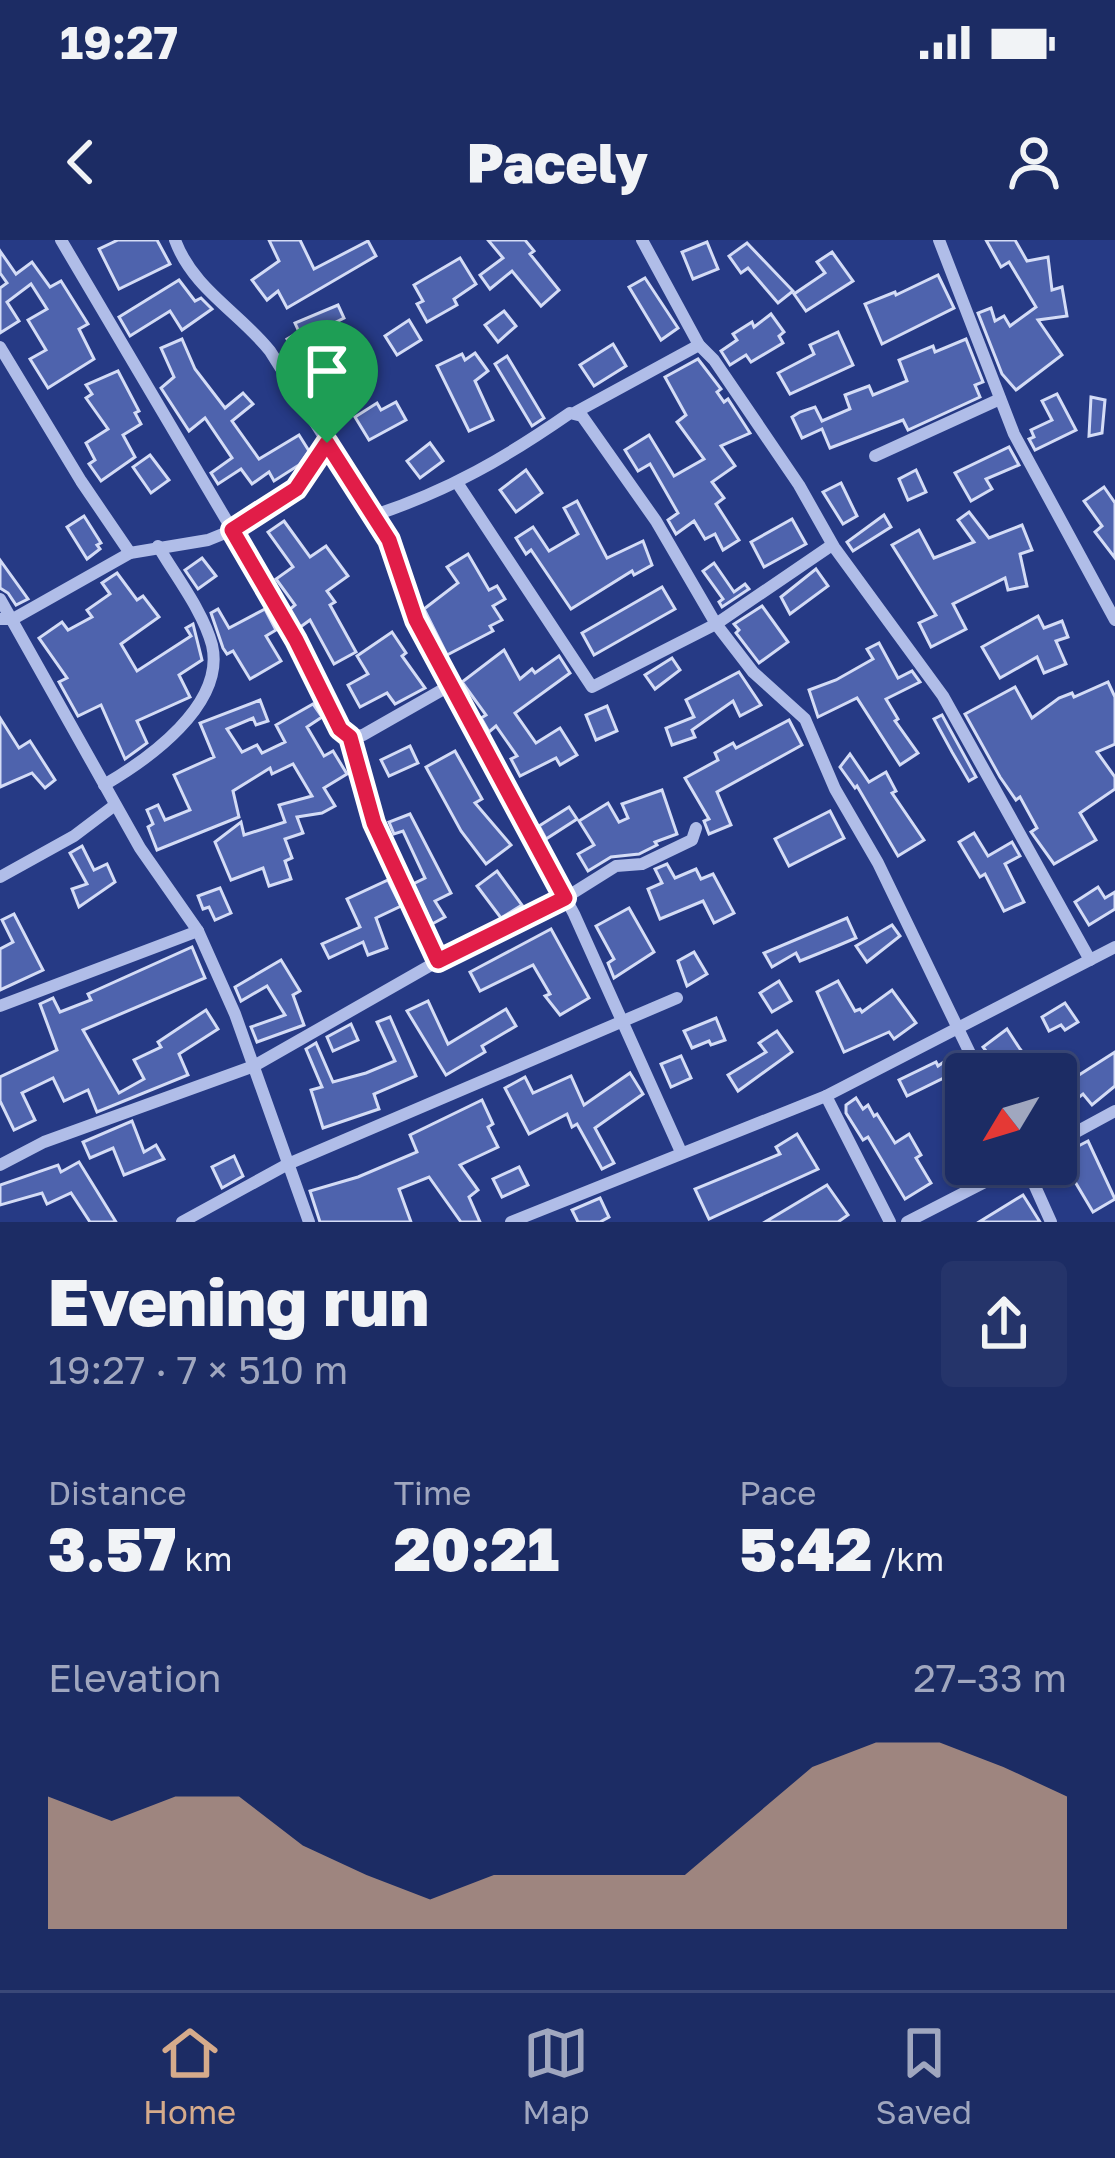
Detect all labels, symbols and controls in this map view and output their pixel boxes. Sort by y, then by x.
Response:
text: 19:27 [60,15,178,69]
icon: back [48,129,114,195]
icon: person [1001,129,1067,195]
text: Pacely [467,130,648,195]
pin [276,320,378,443]
icon: arrive [294,338,360,404]
north arrow [945,1053,1077,1185]
map controls [945,1053,1077,1185]
text: Evening run [48,1261,429,1341]
button: share [941,1261,1067,1387]
text: 19:27 · 7 × 510 m [48,1346,348,1393]
text: Distance [48,1473,187,1512]
text: Time [394,1473,471,1512]
text: Pace [739,1473,816,1512]
text: 3.57 [48,1512,176,1584]
text: 20:21 [394,1512,559,1584]
text: 5:42 [739,1512,872,1584]
text: km [176,1539,232,1578]
text: /km [872,1539,944,1578]
text: Elevation [48,1654,221,1701]
text: 27–33 m [913,1654,1067,1701]
tab: Home [143,2020,236,2131]
tab: Map [522,2020,590,2131]
tab: Saved [876,2020,972,2131]

